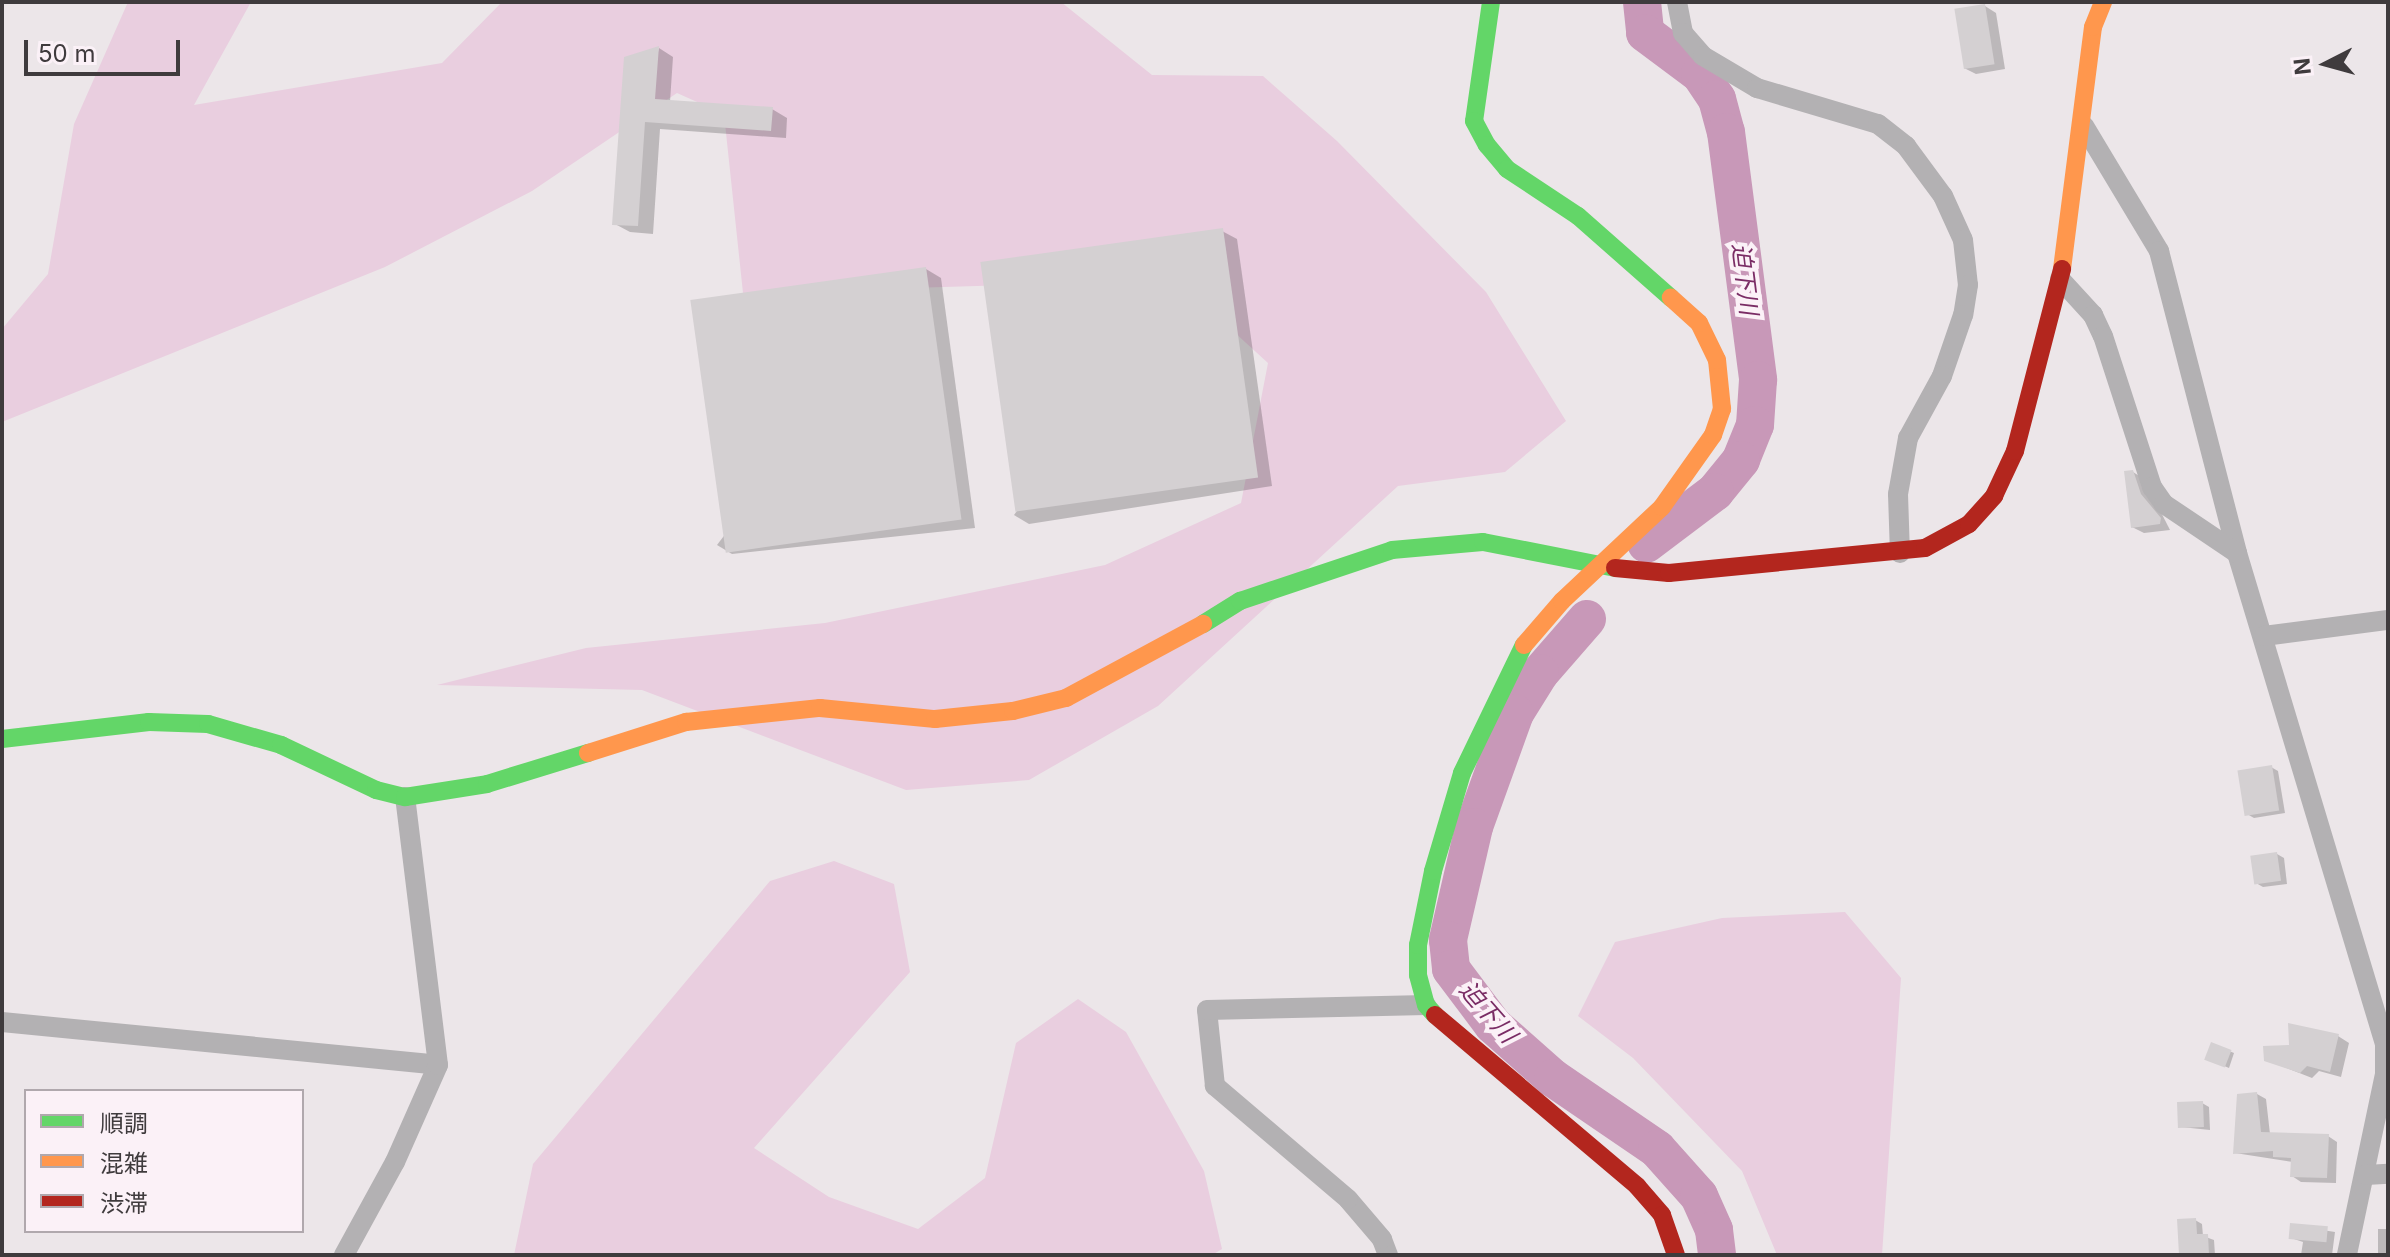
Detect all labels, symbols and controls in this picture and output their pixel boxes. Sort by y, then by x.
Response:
scale bar [28,24,184,74]
north arrow [2286,24,2366,104]
text: 50 m [38,39,96,68]
text: N [2288,57,2316,76]
water label: 迫下川 [1726,242,1764,316]
water label: 迫下川 [1454,975,1522,1049]
legend [24,1089,304,1233]
text: 順調 [100,1109,148,1138]
text: 混雑 [100,1149,148,1178]
text: 渋滞 [100,1189,148,1218]

